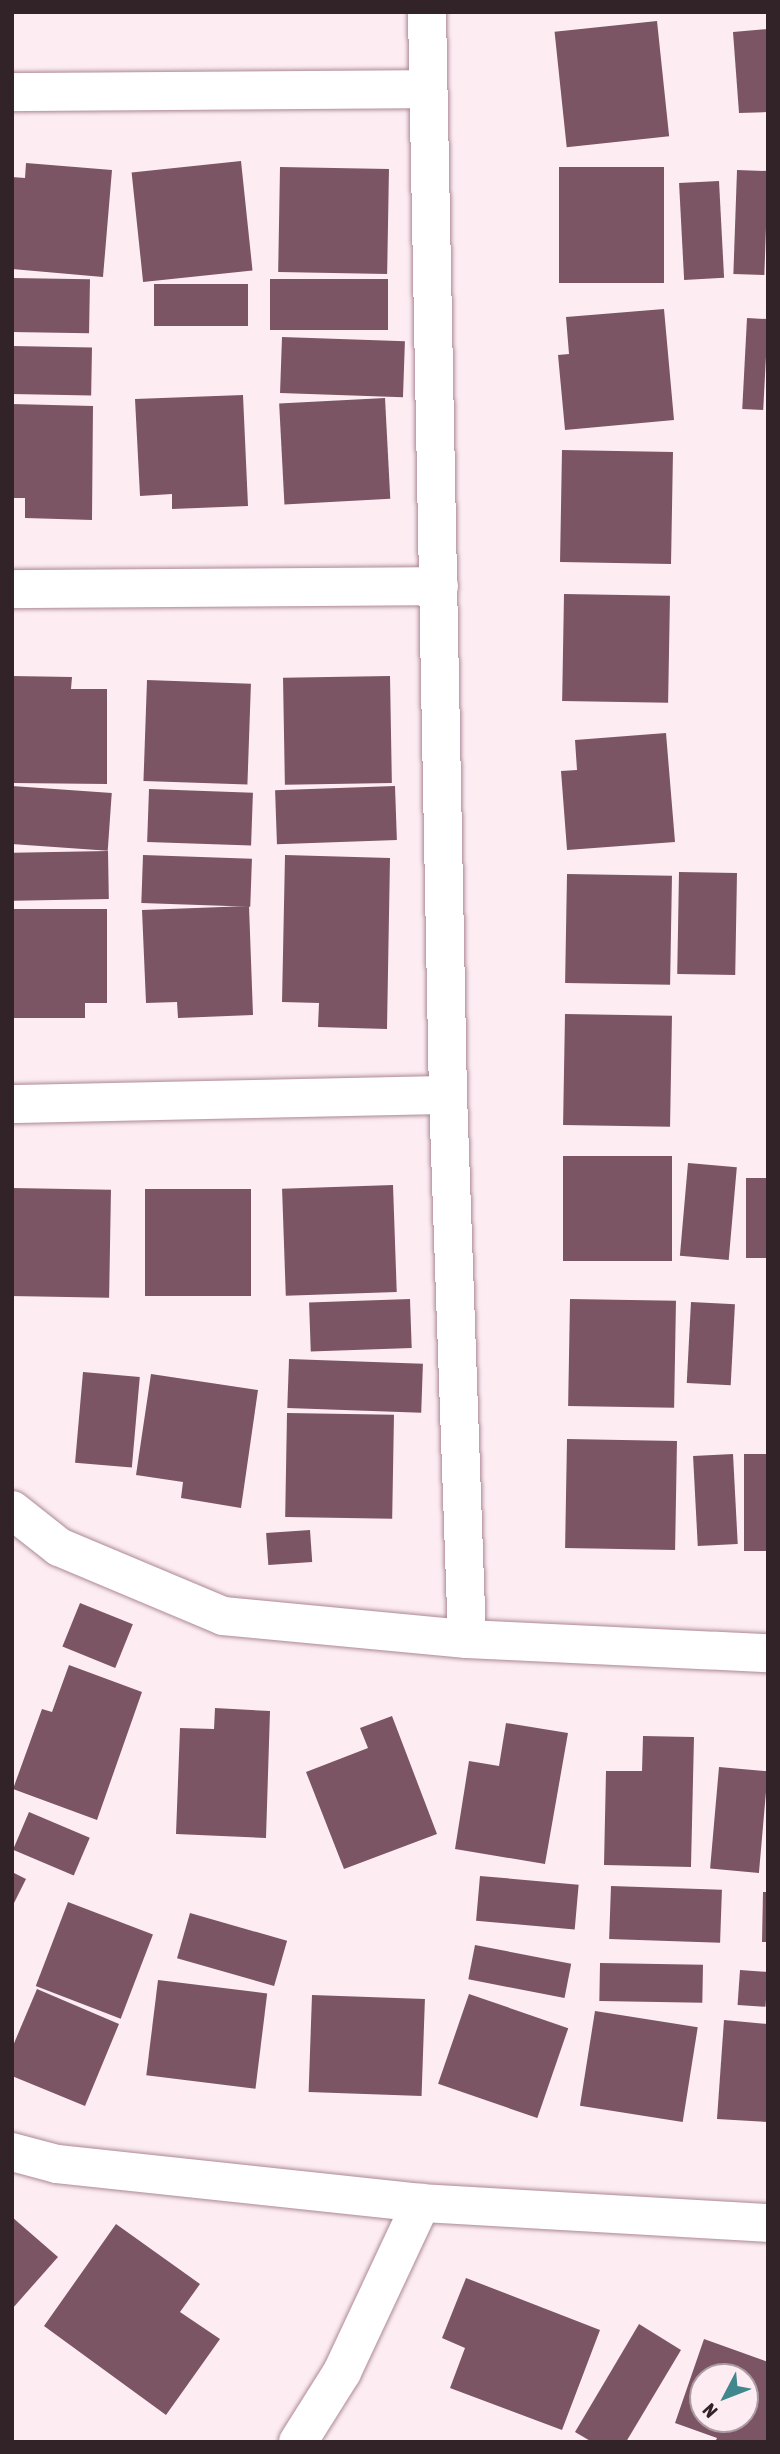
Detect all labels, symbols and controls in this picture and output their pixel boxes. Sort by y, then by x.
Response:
north arrow [689,2363,759,2433]
text: N [698,2399,722,2422]

